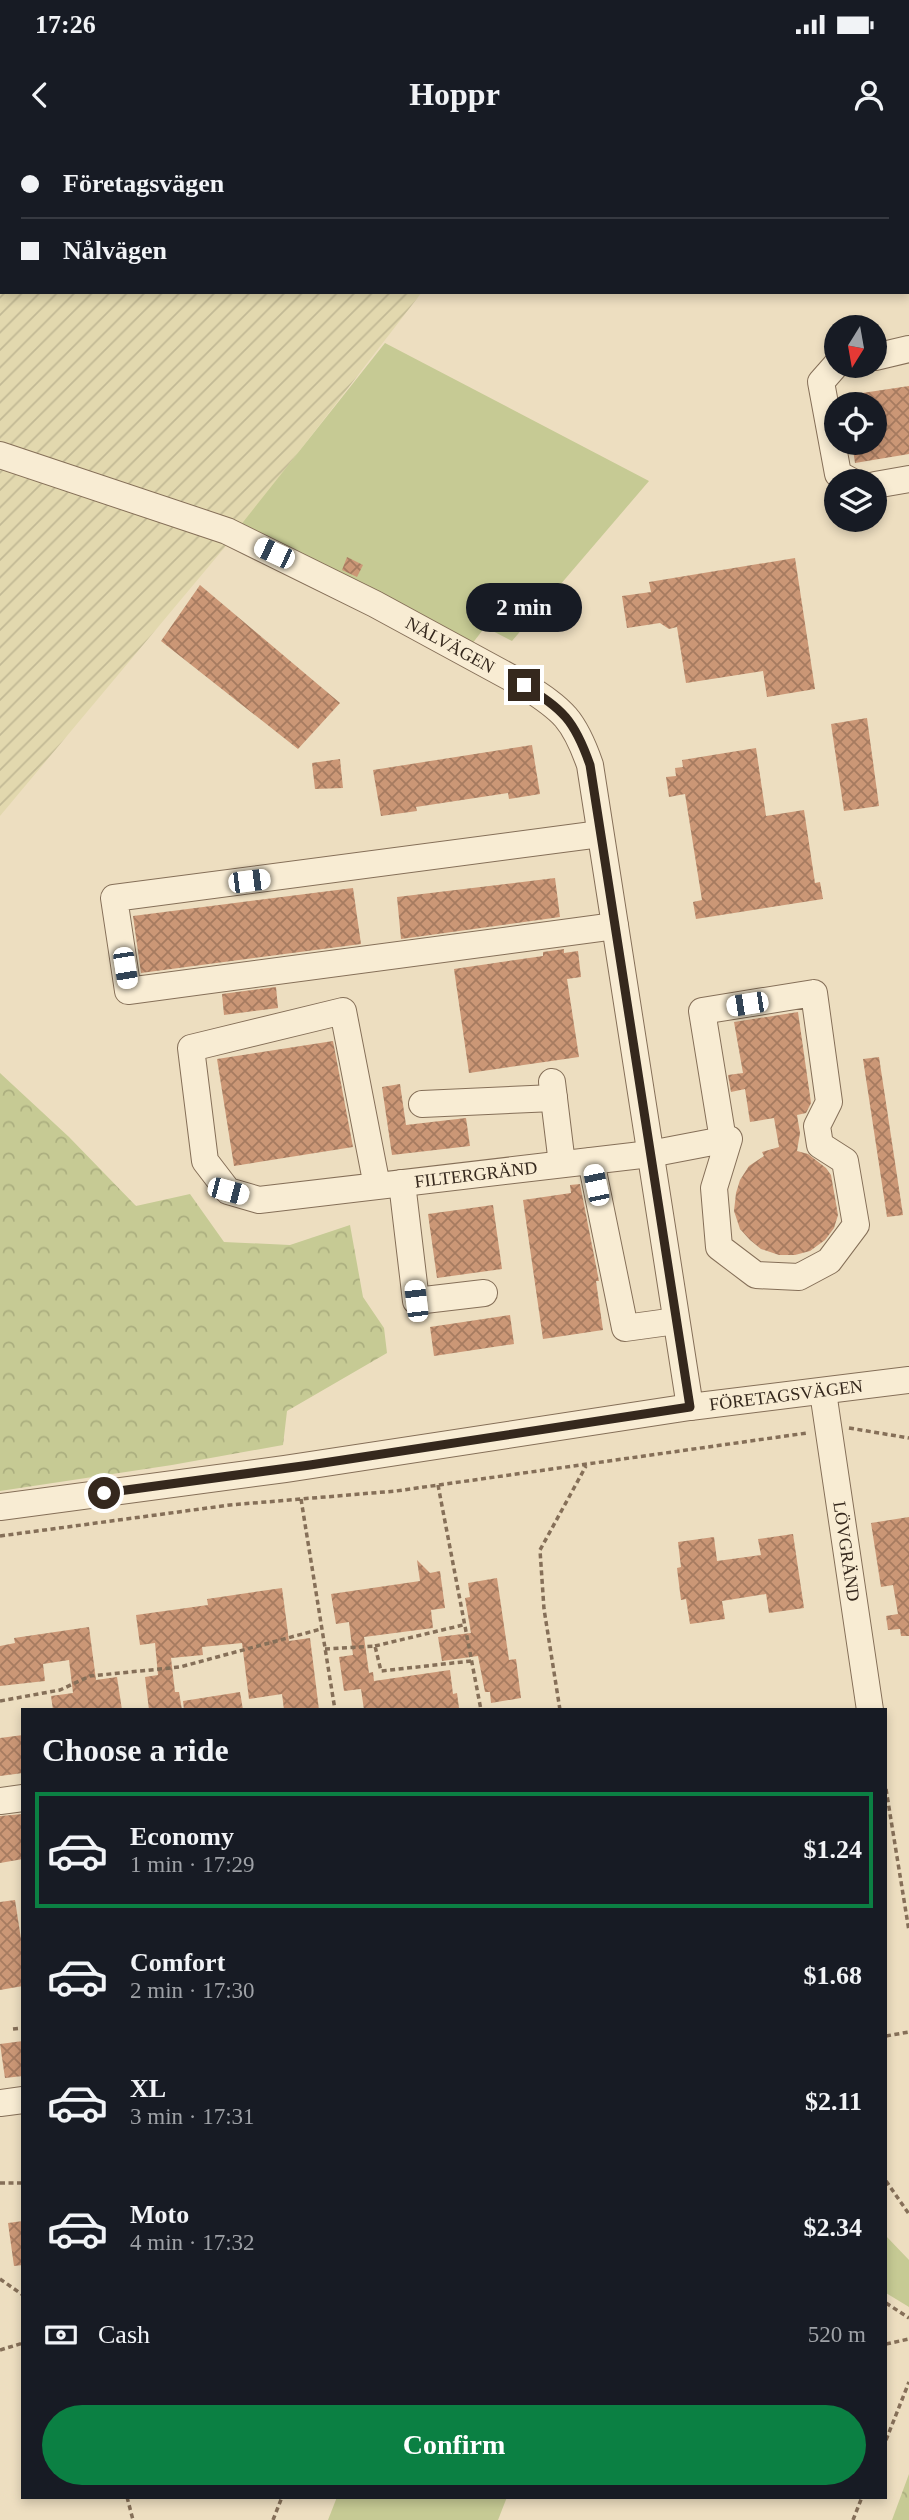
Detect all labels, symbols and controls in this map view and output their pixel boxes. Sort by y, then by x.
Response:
text: 17:26 [35,10,96,39]
icon: back [21,76,59,114]
text: Hoppr [409,76,500,112]
icon: person [850,76,888,114]
text: Företagsvägen [63,169,224,198]
text: Nålvägen [63,236,167,265]
north arrow [824,315,887,378]
map controls [824,315,887,532]
button: locate [824,392,887,455]
button: layers [824,469,887,532]
car [251,535,298,571]
callout: 2 min [466,584,582,632]
text: 2 min [496,595,552,620]
street label: NÅLVÄGEN [402,613,498,677]
route end [508,669,540,701]
car [227,868,272,894]
car [112,946,139,990]
car [725,990,770,1018]
street label: FILTERGRÄND [413,1157,538,1192]
car [582,1162,611,1208]
car [205,1175,252,1207]
car [404,1279,429,1323]
street label: FÖRETAGSVÄGEN [708,1376,864,1415]
route start [88,1477,120,1509]
street label: LÖVGRÄND [829,1500,864,1603]
text: Choose a ride [42,1732,229,1768]
icon: car [46,1819,109,1882]
text: Economy [130,1822,234,1851]
text: $1.24 [804,1835,862,1864]
text: 1 min · 17:29 [130,1852,255,1877]
icon: car [46,1945,109,2008]
text: Comfort [130,1948,225,1977]
text: $1.68 [804,1961,862,1990]
text: 2 min · 17:30 [130,1978,255,2003]
icon: car [46,2071,109,2134]
text: XL [130,2074,166,2103]
text: $2.11 [805,2087,862,2116]
text: 3 min · 17:31 [130,2104,255,2129]
icon: car [46,2197,109,2260]
text: Moto [130,2200,189,2229]
text: $2.34 [804,2213,862,2242]
text: 4 min · 17:32 [130,2230,255,2255]
icon: cash [42,2316,80,2354]
text: Cash [98,2320,150,2349]
text: 520 m [808,2322,866,2347]
button: Confirm [42,2405,866,2485]

